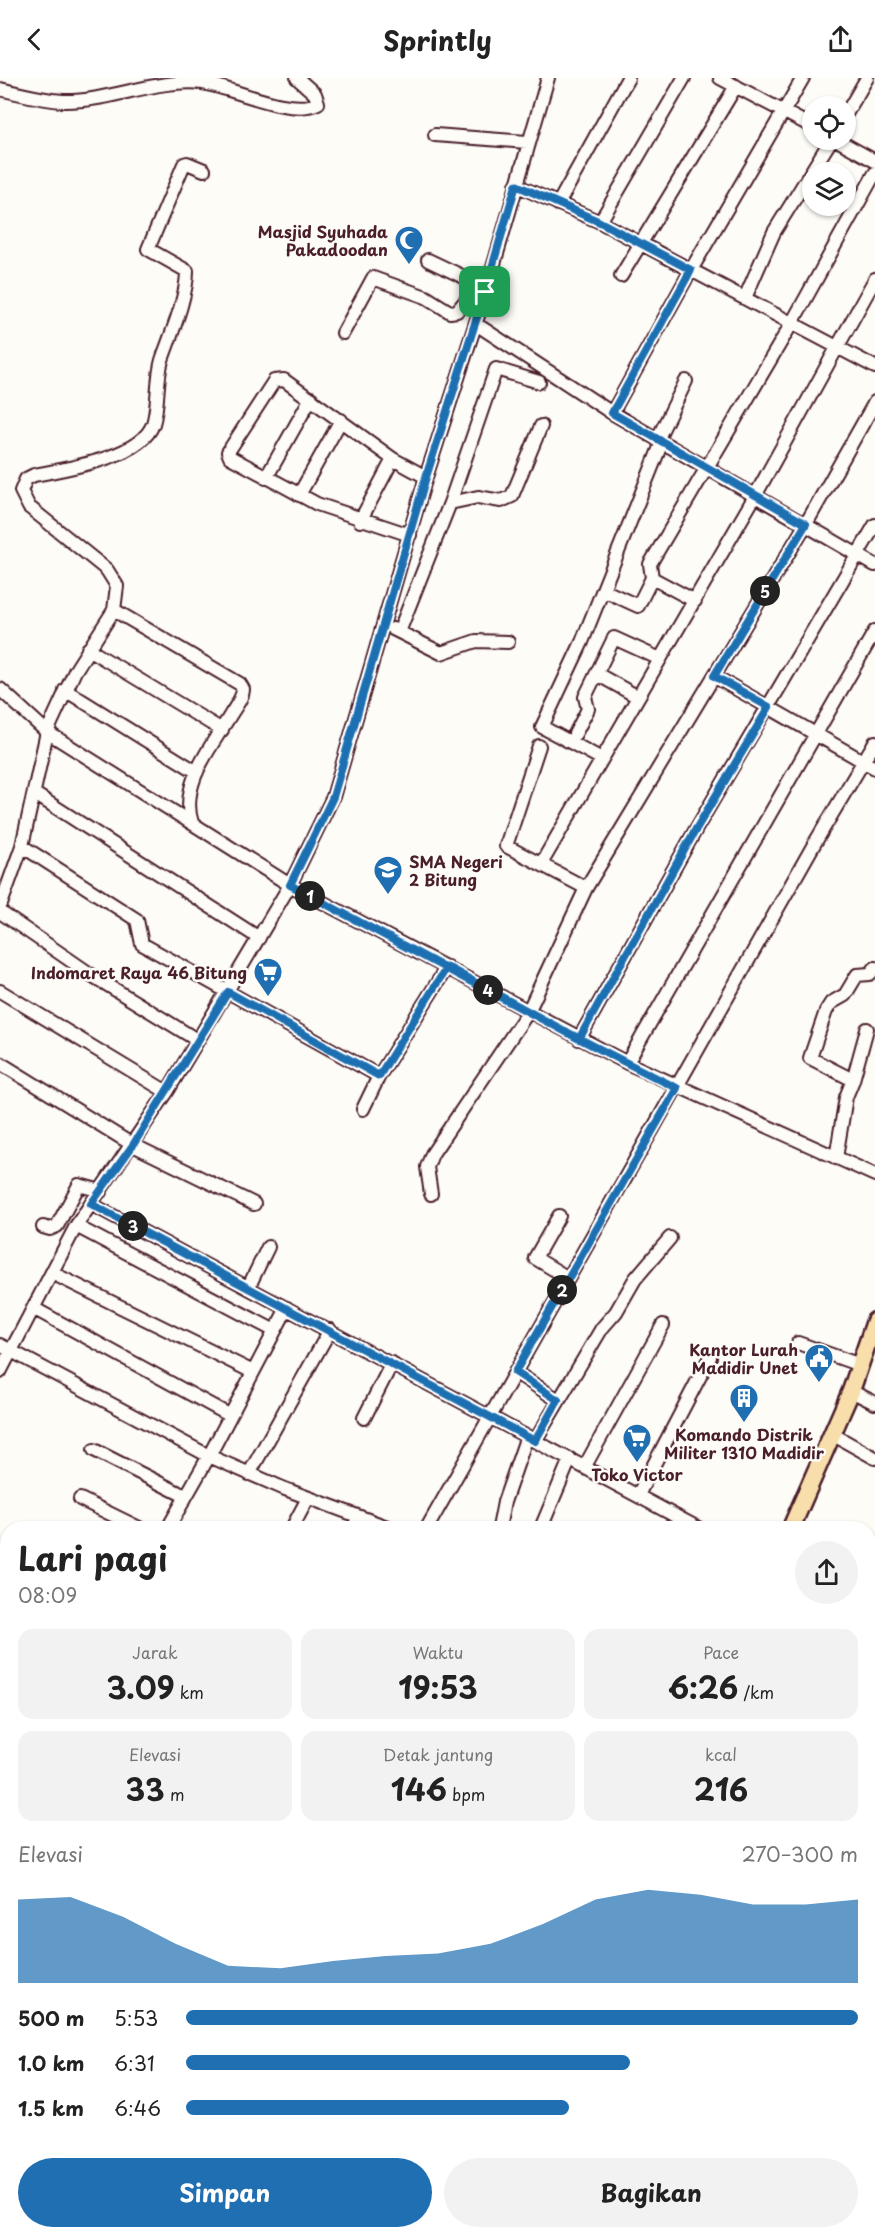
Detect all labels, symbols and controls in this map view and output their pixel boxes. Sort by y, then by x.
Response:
text: Sprintly [383,19,492,60]
icon: back [18,23,51,56]
icon: share [824,23,857,56]
map controls [802,96,856,216]
button: locate [802,96,856,150]
button: layers [802,162,856,216]
place label: Masjid Syuhada Pakadoodan [258,219,388,261]
mosque icon: Masjid Syuhada Pakadoodan [393,224,425,266]
pin [459,266,510,317]
icon: arrive [468,275,501,308]
pin: 5 [750,576,780,606]
text: 5 [760,579,770,603]
place label: SMA Negeri 2 Bitung [409,849,503,891]
school or university icon: SMA Negeri 2 Bitung [372,854,404,896]
pin: 1 [295,881,325,911]
text: 1 [306,884,314,908]
supermarket icon: Indomaret Raya 46 Bitung [252,956,284,998]
place label: Indomaret Raya 46 Bitung [31,960,247,984]
pin: 4 [473,975,503,1005]
text: 4 [483,978,493,1002]
pin: 3 [118,1211,148,1241]
text: 3 [128,1214,138,1238]
pin: 2 [547,1275,577,1305]
text: 2 [556,1278,568,1302]
place label: Kantor Lurah Madidir Unet [689,1337,798,1379]
public building icon: Kantor Lurah Madidir Unet [803,1342,835,1384]
building icon: Komando Distrik Militer 1310 Madidir [728,1382,760,1424]
supermarket icon: Toko Victor [621,1422,653,1464]
place label: Komando Distrik Militer 1310 Madidir [664,1422,825,1464]
place label: Toko Victor [591,1462,684,1486]
text: Lari pagi [18,1532,168,1582]
button: share [795,1541,858,1604]
text: 08:09 [18,1580,77,1610]
text: Jarak [132,1640,178,1664]
text: Waktu [413,1640,463,1664]
text: Pace [703,1640,739,1664]
text: 3.09 [106,1664,175,1709]
text: 19:53 [398,1664,478,1709]
text: 6:26 [668,1664,738,1709]
text: km [175,1680,204,1704]
text: /km [738,1680,774,1704]
text: Elevasi [129,1742,181,1766]
text: Detak jantung [383,1742,493,1766]
text: kcal [705,1742,737,1766]
text: 33 [126,1766,165,1811]
text: 146 [391,1766,447,1811]
text: 216 [694,1766,748,1811]
text: m [165,1782,184,1806]
text: bpm [447,1782,485,1806]
text: Elevasi [18,1839,83,1869]
text: 270–300 m [742,1839,858,1869]
text: 500 m [18,2003,85,2033]
text: 5:53 [114,2003,158,2033]
text: 1.0 km [18,2048,85,2078]
text: 6:31 [114,2048,155,2078]
text: 1.5 km [18,2093,84,2123]
text: 6:46 [114,2093,161,2123]
button: Simpan [18,2158,432,2227]
button: Bagikan [444,2158,858,2227]

